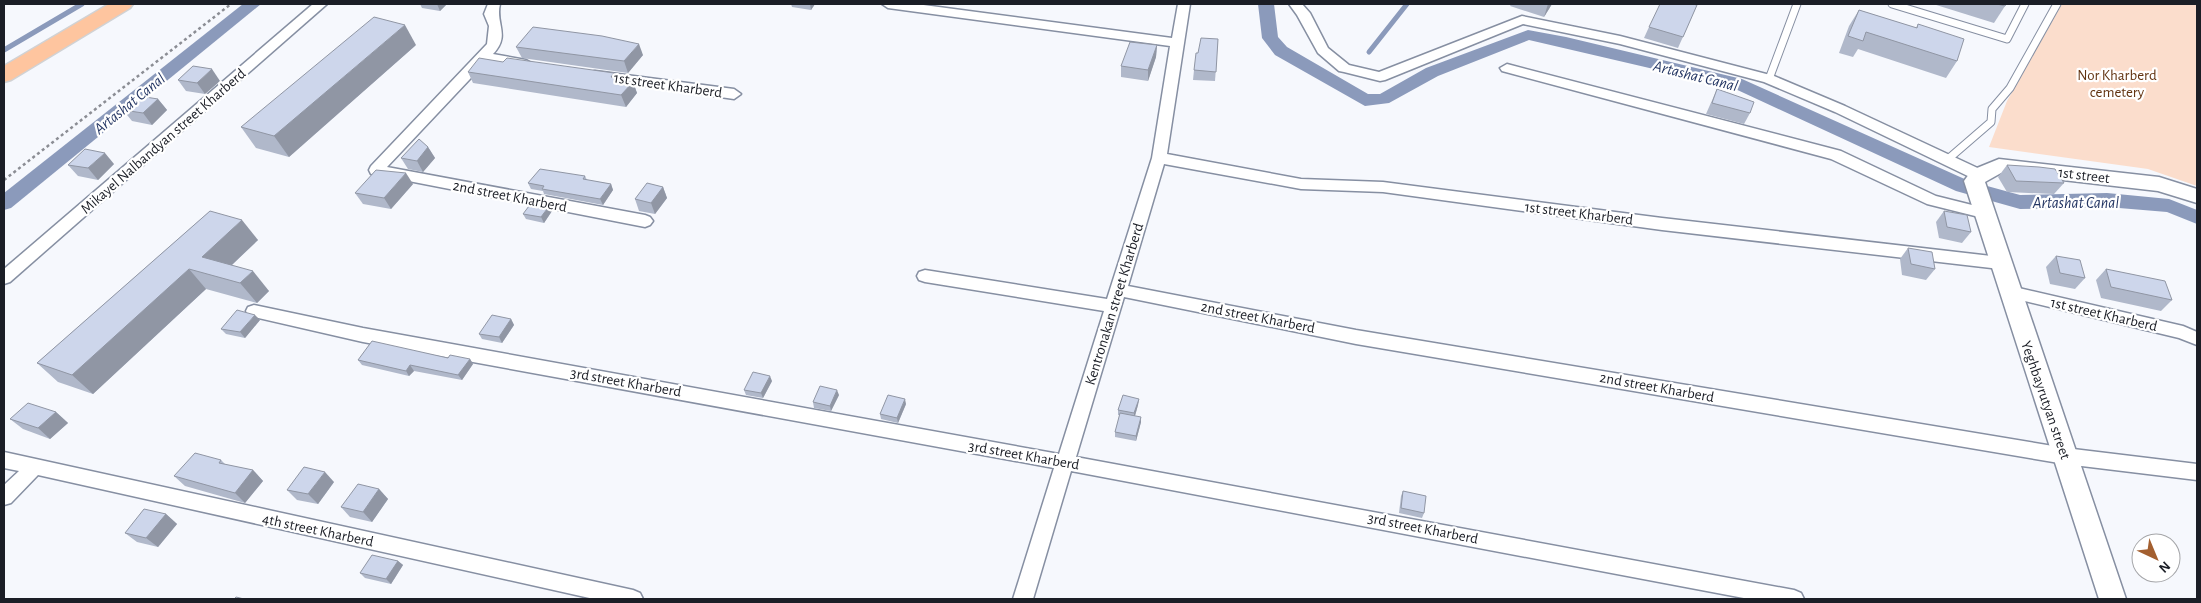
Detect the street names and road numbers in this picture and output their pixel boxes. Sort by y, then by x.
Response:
street label: Mikayel Nalbandyan street Kharberd [78,66,249,217]
street label: 1st street Kharberd [613,70,723,101]
street label: 1st street [2057,165,2111,186]
street label: 2nd street Kharberd [452,178,568,215]
street label: 1st street Kharberd [1524,199,1634,228]
street label: Kentronakan street Kharberd [1083,221,1146,387]
street label: 1st street Kharberd [2049,295,2159,334]
street label: 2nd street Kharberd [1200,299,1316,336]
street label: Yeghbayrutyan street [2018,339,2073,461]
street label: 3rd street Kharberd [569,365,683,400]
street label: 2nd street Kharberd [1599,370,1716,405]
street label: 3rd street Kharberd [967,438,1081,473]
street label: 3rd street Kharberd [1366,510,1480,547]
street label: 4th street Kharberd [261,511,375,550]

